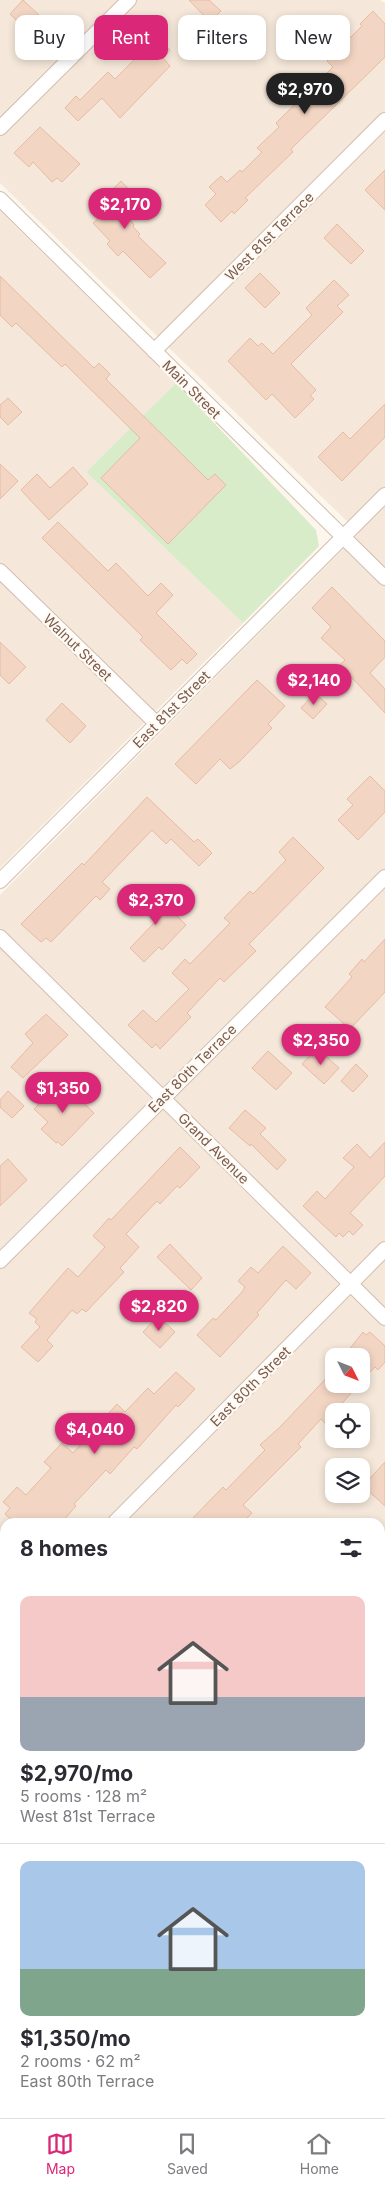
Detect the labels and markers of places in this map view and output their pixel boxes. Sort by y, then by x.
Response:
pin: $2,970 [264,72,346,115]
pin: $2,170 [84,188,166,230]
pin: $2,140 [273,664,355,706]
pin: $2,370 [115,884,197,926]
pin: $2,350 [280,1024,362,1066]
pin: $1,350 [22,1072,104,1114]
pin: $2,820 [118,1290,200,1332]
pin: $4,040 [54,1412,136,1455]

